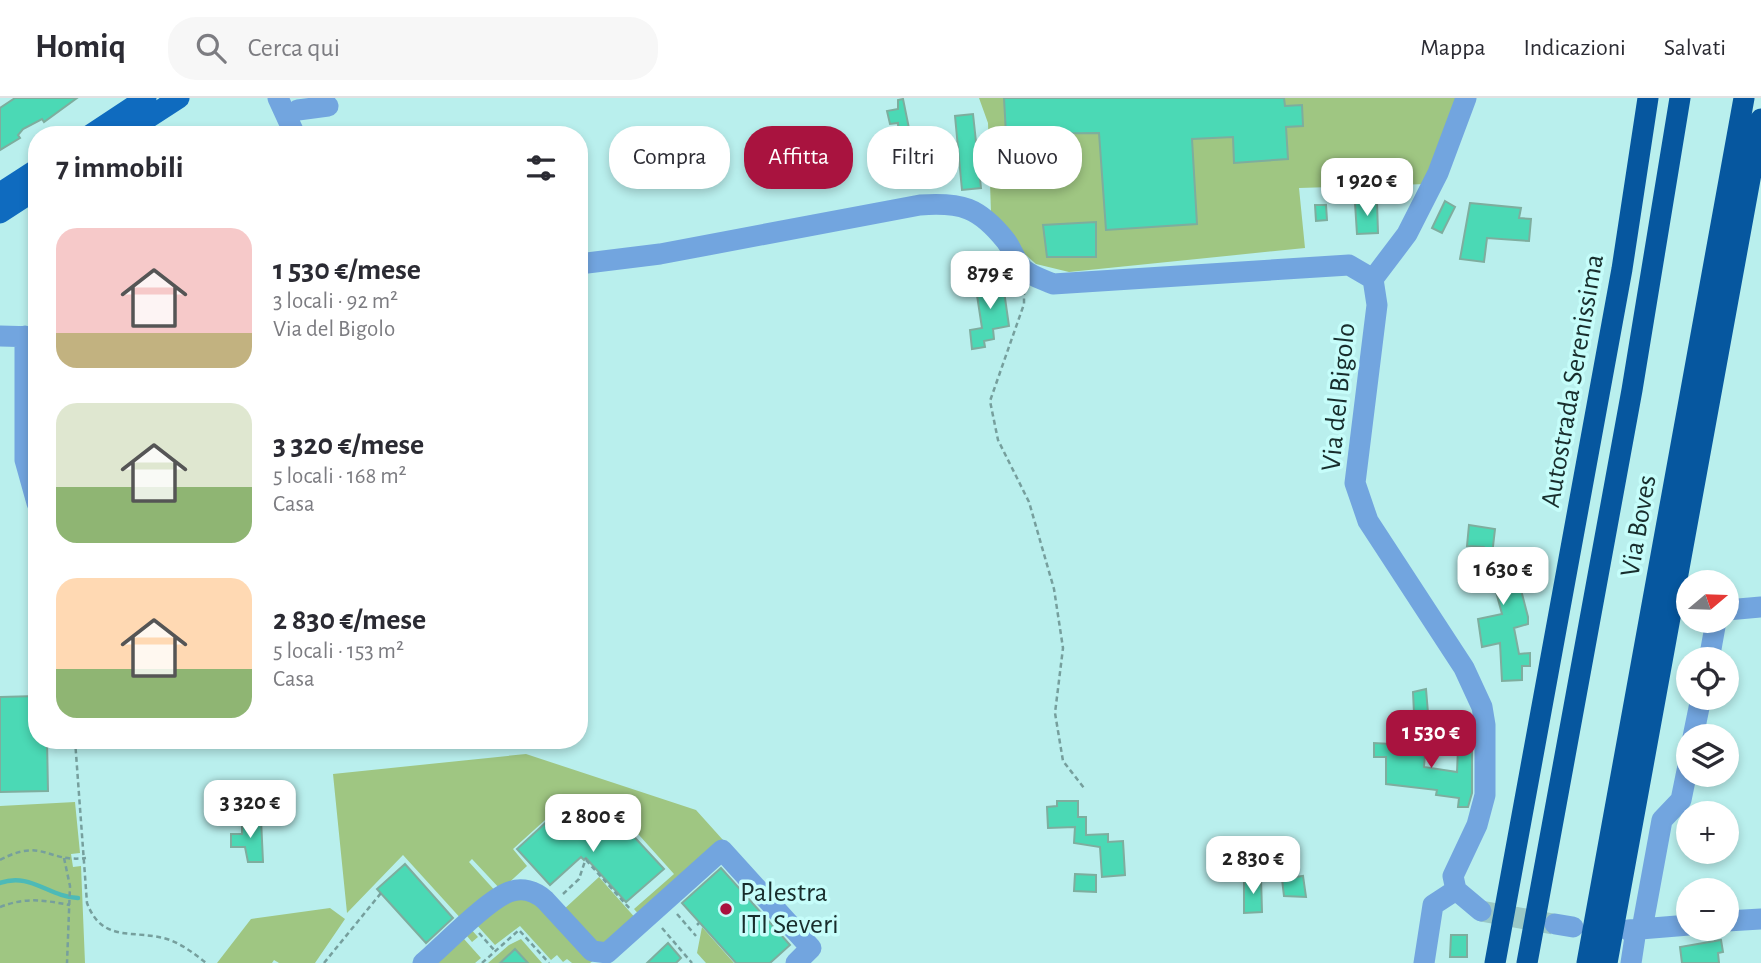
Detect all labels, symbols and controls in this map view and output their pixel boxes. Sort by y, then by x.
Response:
search box [168,17,658,80]
icon: search [192,29,230,67]
text: Homiq [35,31,126,64]
text: Cerca qui [248,35,340,61]
text: Mappa [1420,36,1485,60]
text: Indicazioni [1523,36,1626,60]
text: Salvati [1664,36,1726,60]
chip: Compra [609,126,730,189]
chip: Affitta [744,126,853,189]
chip: Filtri [867,126,959,189]
chip: Nuovo [973,126,1082,189]
icon: filters [522,149,560,187]
text: 7 immobili [56,153,184,183]
pin: 1 920 € [1302,158,1432,218]
text: 1 920 € [1337,169,1397,192]
pin: 879 € [941,252,1039,311]
street label: Autostrada Serenissima [1537,252,1609,510]
text: 1 530 €/mese [273,255,421,285]
icon: home [112,256,196,340]
text: 879 € [967,262,1013,285]
text: 3 locali · 92 m² [273,290,398,313]
text: Via del Bigolo [273,318,395,341]
street label: Via del Bigolo [1317,321,1361,473]
text: 3 320 €/mese [273,430,424,460]
icon: home [112,431,196,515]
text: 5 locali · 168 m² [273,465,407,488]
street label: Via Boves [1616,473,1662,579]
text: Casa [273,493,315,516]
pin: 1 630 € [1438,547,1568,607]
text: 1 630 € [1474,558,1532,581]
north arrow [1676,570,1740,634]
map controls [1676,570,1739,941]
text: 2 830 €/mese [273,605,426,635]
icon: home [112,606,196,690]
text: 5 locali · 153 m² [273,640,404,663]
button: locate [1676,647,1739,710]
text: Casa [273,668,315,691]
pin: 1 530 € [1366,710,1496,770]
text: 1 530 € [1402,721,1460,744]
button: layers [1676,724,1739,787]
pin: 3 320 € [185,780,315,840]
text: 3 320 € [220,791,280,814]
pin: 2 800 € [528,794,658,854]
button: + [1676,801,1739,864]
text: 2 800 € [561,805,625,828]
pin: 2 830 € [1188,836,1318,896]
text: 2 830 € [1222,847,1284,870]
button: − [1676,878,1739,941]
place label: Palestra ITI Severi [740,879,839,939]
marker: Palestra ITI Severi [718,901,734,917]

